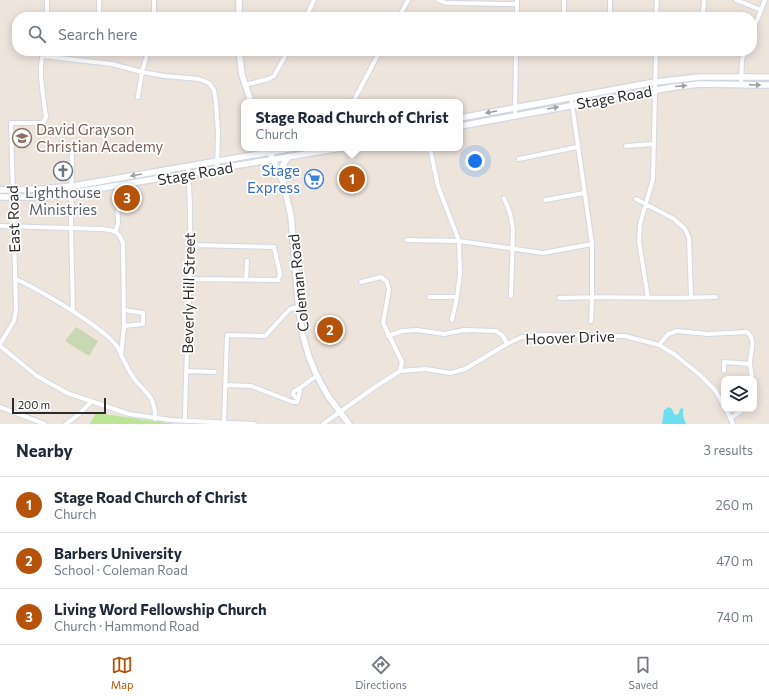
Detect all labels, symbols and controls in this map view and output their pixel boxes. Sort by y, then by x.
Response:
search box [12,12,757,56]
icon: search [26,23,48,45]
text: Search here [58,25,137,43]
street label: Stage Road [575,82,653,112]
one-way arrow [749,82,762,88]
one-way arrow [675,83,687,90]
popup [241,99,463,151]
one-way arrow [547,105,559,111]
text: Stage Road Church of Christ [255,108,449,126]
one-way arrow [485,109,497,115]
place label: David Grayson Christian Academy [36,120,164,155]
text: Church [255,126,298,142]
school or university icon: David Grayson Christian Academy [11,127,33,149]
your location [465,151,485,171]
street label: Stage Road [156,158,234,188]
church icon: Lighthouse Ministries [52,160,74,182]
place label: Stage Express [247,161,300,196]
pin: 1 [339,164,365,194]
supermarket icon: Stage Express [303,168,325,190]
one-way arrow [129,172,142,178]
place label: Lighthouse Ministries [25,183,101,218]
pin: 3 [114,183,140,213]
street label: East Road [3,185,23,253]
street label: Beverly Hill Street [178,232,198,354]
street label: Coleman Road [284,233,312,333]
pin: 2 [317,315,343,345]
street label: Hoover Drive [525,326,615,348]
map controls [721,376,757,412]
button: layers [721,376,757,412]
scale bar [12,396,106,415]
text: 200 m [18,398,50,411]
text: Nearby [16,440,73,461]
text: 3 results [704,442,753,458]
text: Stage Road Church of Christ [54,488,247,506]
text: 1 [26,497,32,513]
text: 260 m [716,497,753,513]
text: Church [54,506,96,522]
text: Barbers University [54,544,182,562]
text: 2 [25,553,33,569]
text: 470 m [716,553,753,569]
text: School · Coleman Road [54,562,188,578]
text: Living Word Fellowship Church [54,600,267,618]
text: 3 [25,609,33,625]
text: 740 m [717,609,753,625]
text: Church · Hammond Road [54,618,199,634]
tab: Map [111,654,134,691]
tab: Directions [355,654,407,691]
tab: Saved [628,654,658,691]

